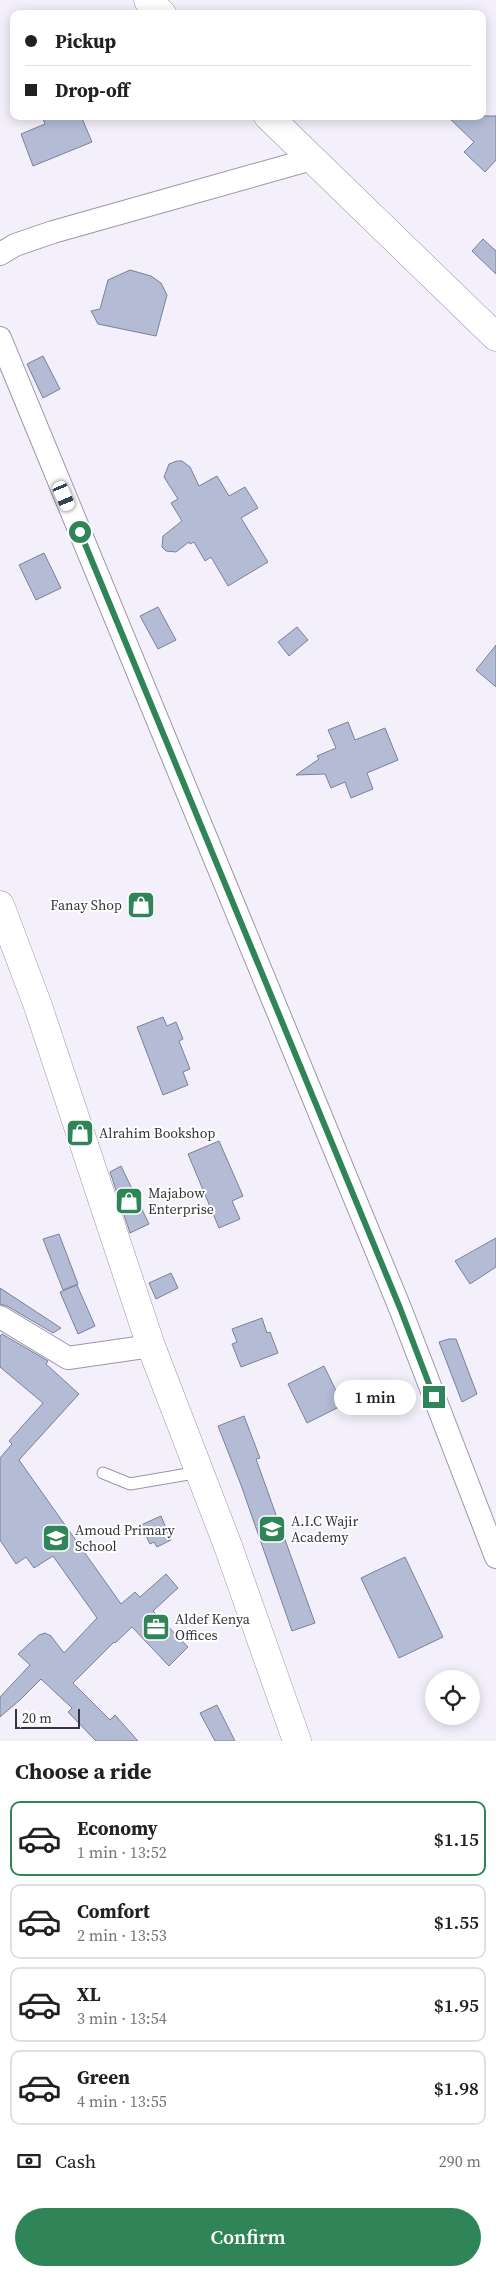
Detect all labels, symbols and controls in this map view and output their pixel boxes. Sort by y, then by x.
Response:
text: Pickup [55,28,116,54]
text: Drop-off [55,77,129,103]
car [51,479,76,513]
route start [69,521,91,543]
shop icon: Fanay Shop [126,890,156,920]
place label: Fanay Shop [50,895,122,915]
shop icon: Alrahim Bookshop [65,1118,95,1148]
place label: Alrahim Bookshop [99,1123,215,1143]
place label: Majabow Enterprise [148,1183,214,1219]
shop icon: Majabow Enterprise [114,1186,144,1216]
callout: 1 min [334,1380,416,1414]
text: 1 min [354,1386,396,1408]
route end [423,1386,445,1408]
place label: A.I.C Wajir Academy [291,1511,358,1547]
school or university icon: A.I.C Wajir Academy [257,1514,287,1544]
place label: Amoud Primary School [75,1520,176,1556]
school or university icon: Amoud Primary School [41,1523,71,1553]
place label: Aldef Kenya Offices [175,1609,251,1645]
office icon: Aldef Kenya Offices [141,1612,171,1642]
map controls [425,1670,480,1725]
button: locate [425,1670,480,1725]
scale bar [15,1706,80,1729]
text: 20 m [22,1708,52,1728]
text: Choose a ride [15,1756,152,1786]
text: Economy [77,1815,158,1841]
icon: car [17,1816,62,1861]
text: $1.15 [434,1826,479,1852]
text: 1 min · 13:52 [77,1841,167,1863]
text: Comfort [77,1898,150,1924]
icon: car [17,1899,62,1944]
text: $1.55 [434,1909,479,1935]
text: 2 min · 13:53 [77,1924,167,1946]
text: XL [77,1981,100,2007]
icon: car [17,1982,62,2027]
text: $1.95 [434,1992,479,2018]
text: 3 min · 13:54 [77,2007,167,2029]
text: Green [77,2064,130,2090]
icon: car [17,2065,62,2110]
text: $1.98 [434,2075,479,2101]
text: 4 min · 13:55 [77,2090,167,2112]
icon: cash [15,2147,43,2175]
text: Cash [55,2148,96,2174]
text: 290 m [439,2150,481,2172]
button: Confirm [15,2208,481,2266]

